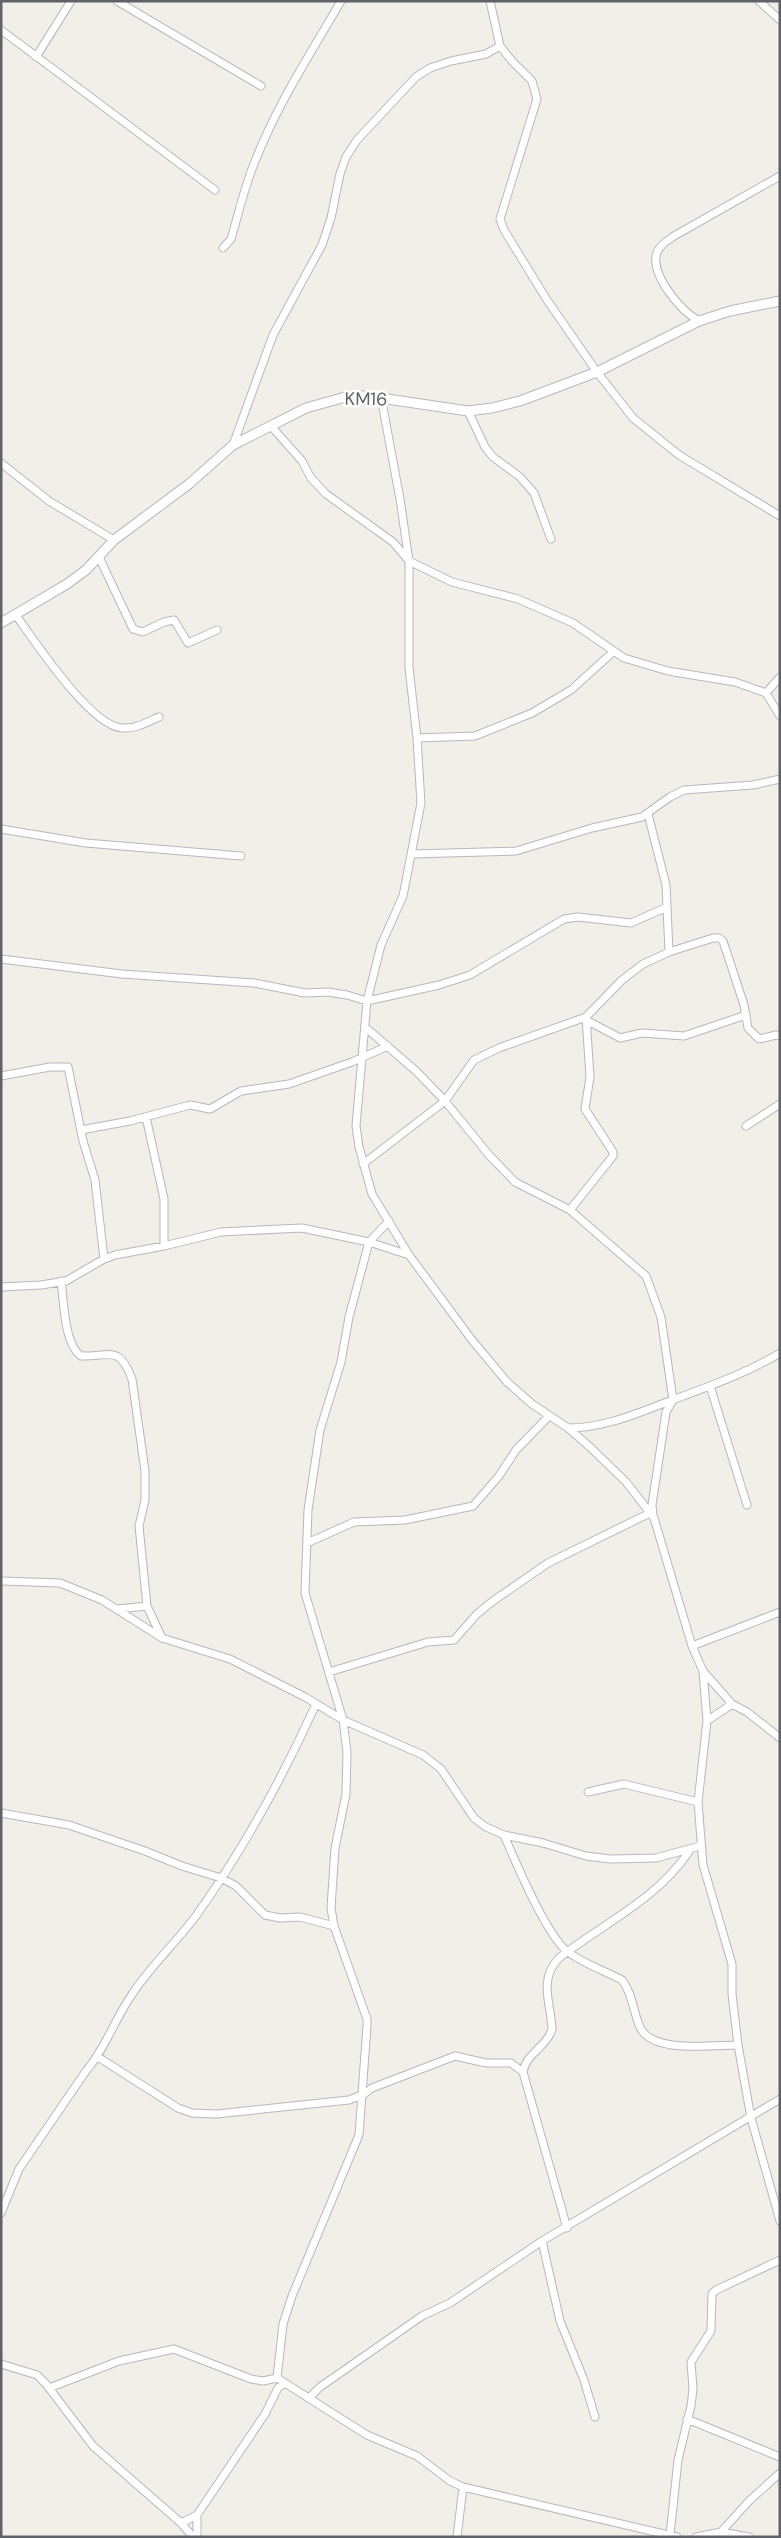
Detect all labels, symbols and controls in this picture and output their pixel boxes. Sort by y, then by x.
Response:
street label: KM16 [345,387,387,411]

